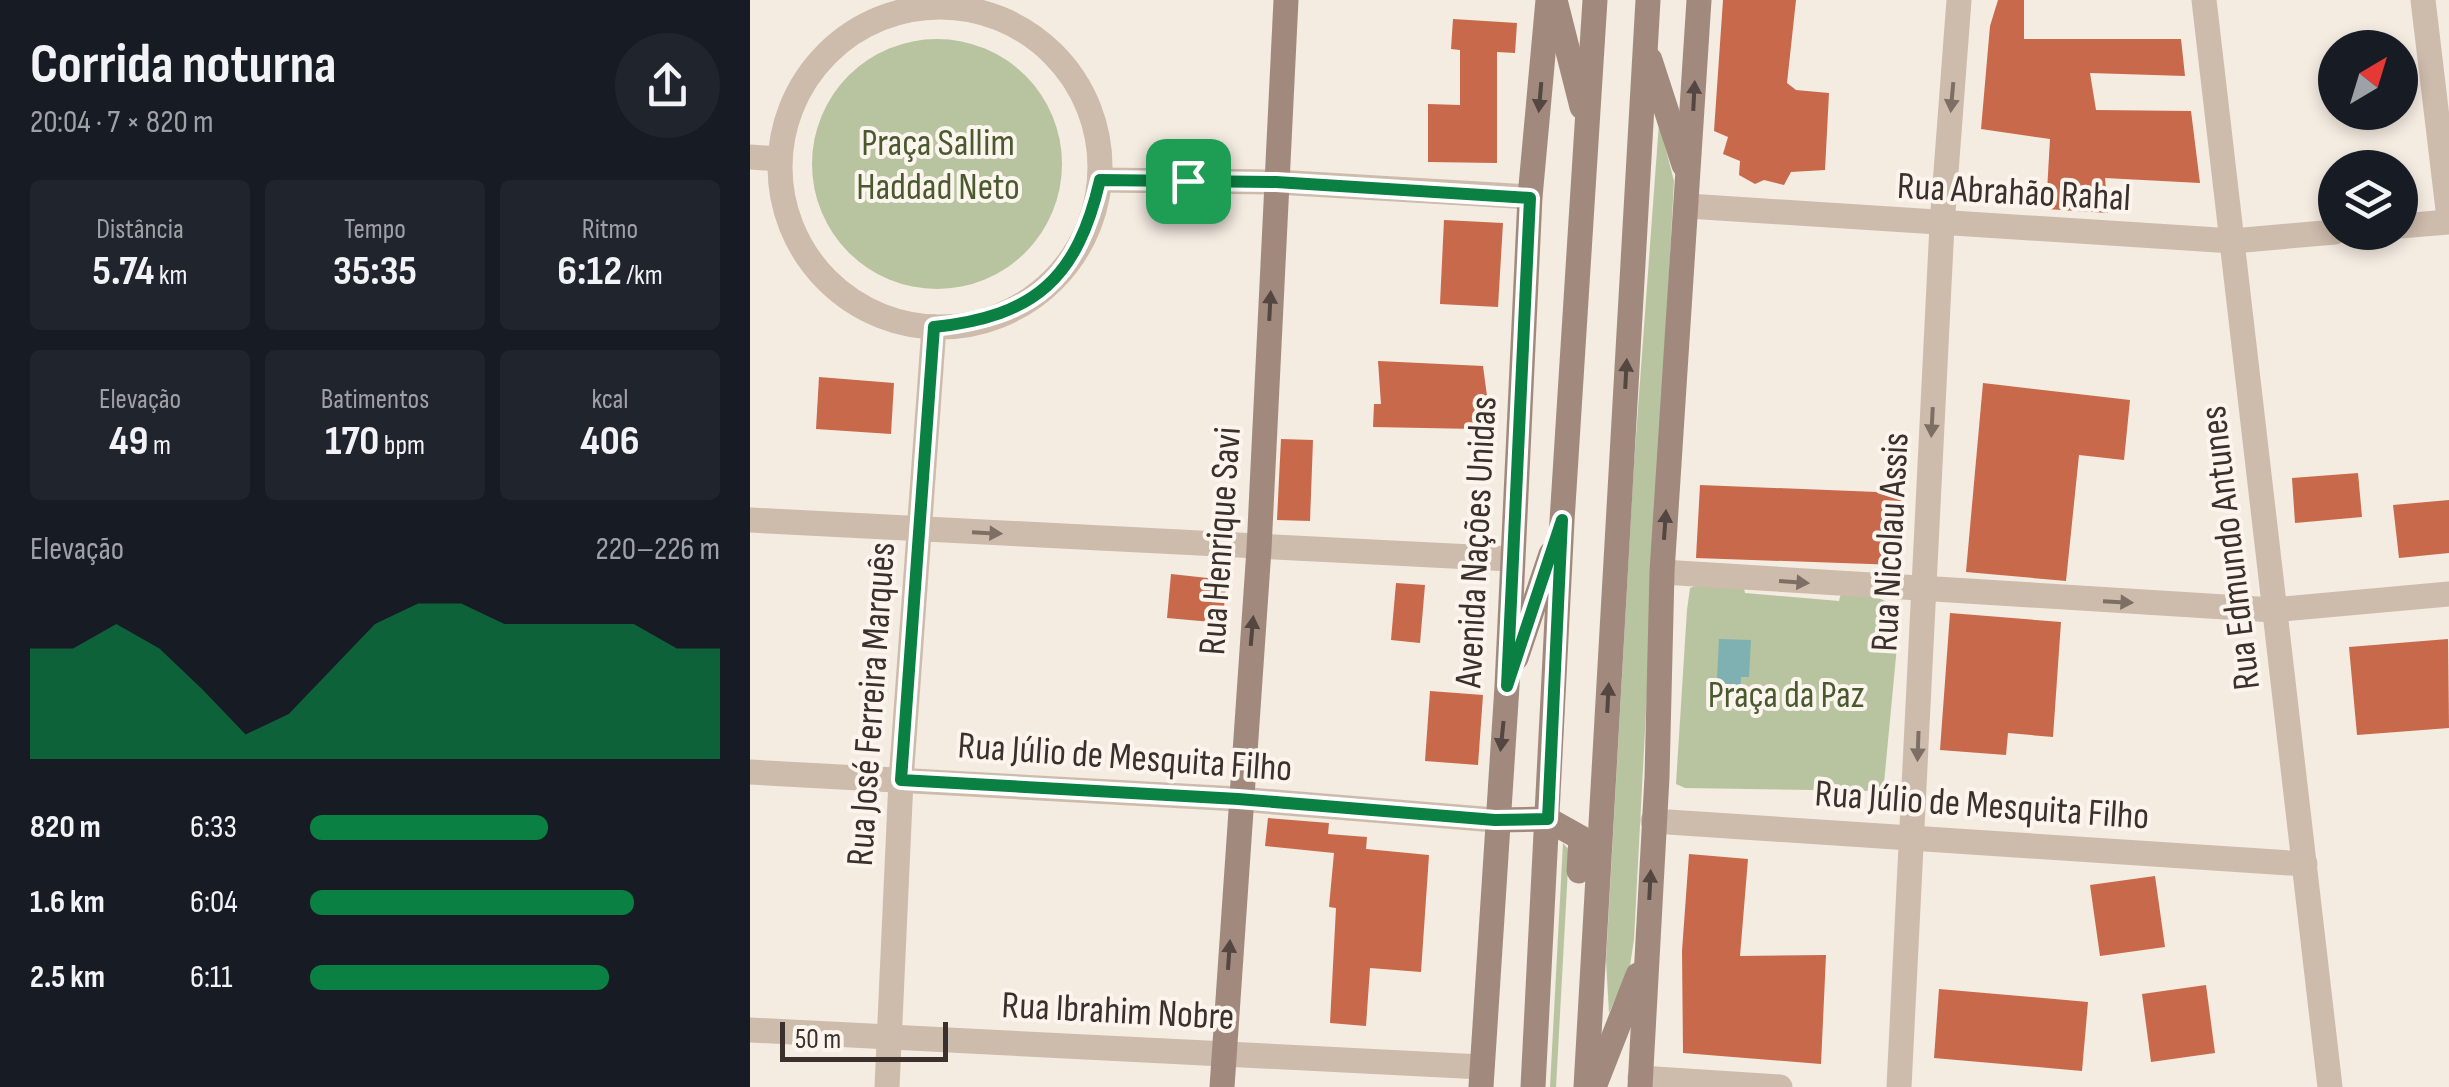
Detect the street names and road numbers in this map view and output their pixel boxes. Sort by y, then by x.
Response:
street label: Rua Abrahão Rahal [1896,164,2132,221]
street label: Avenida Nações Unidas [1446,395,1507,690]
street label: Rua Edmundo Antunes [2191,403,2270,692]
street label: Rua Henrique Savi [1190,426,1251,657]
street label: Rua Nicolau Assis [1862,432,1919,653]
street label: Rua José Ferreira Marquês [838,541,905,867]
street label: Rua Júlio de Mesquita Filho [956,723,1294,792]
street label: Rua Júlio de Mesquita Filho [1813,771,2151,840]
street label: Rua Ibrahim Nobre [1001,983,1235,1040]

